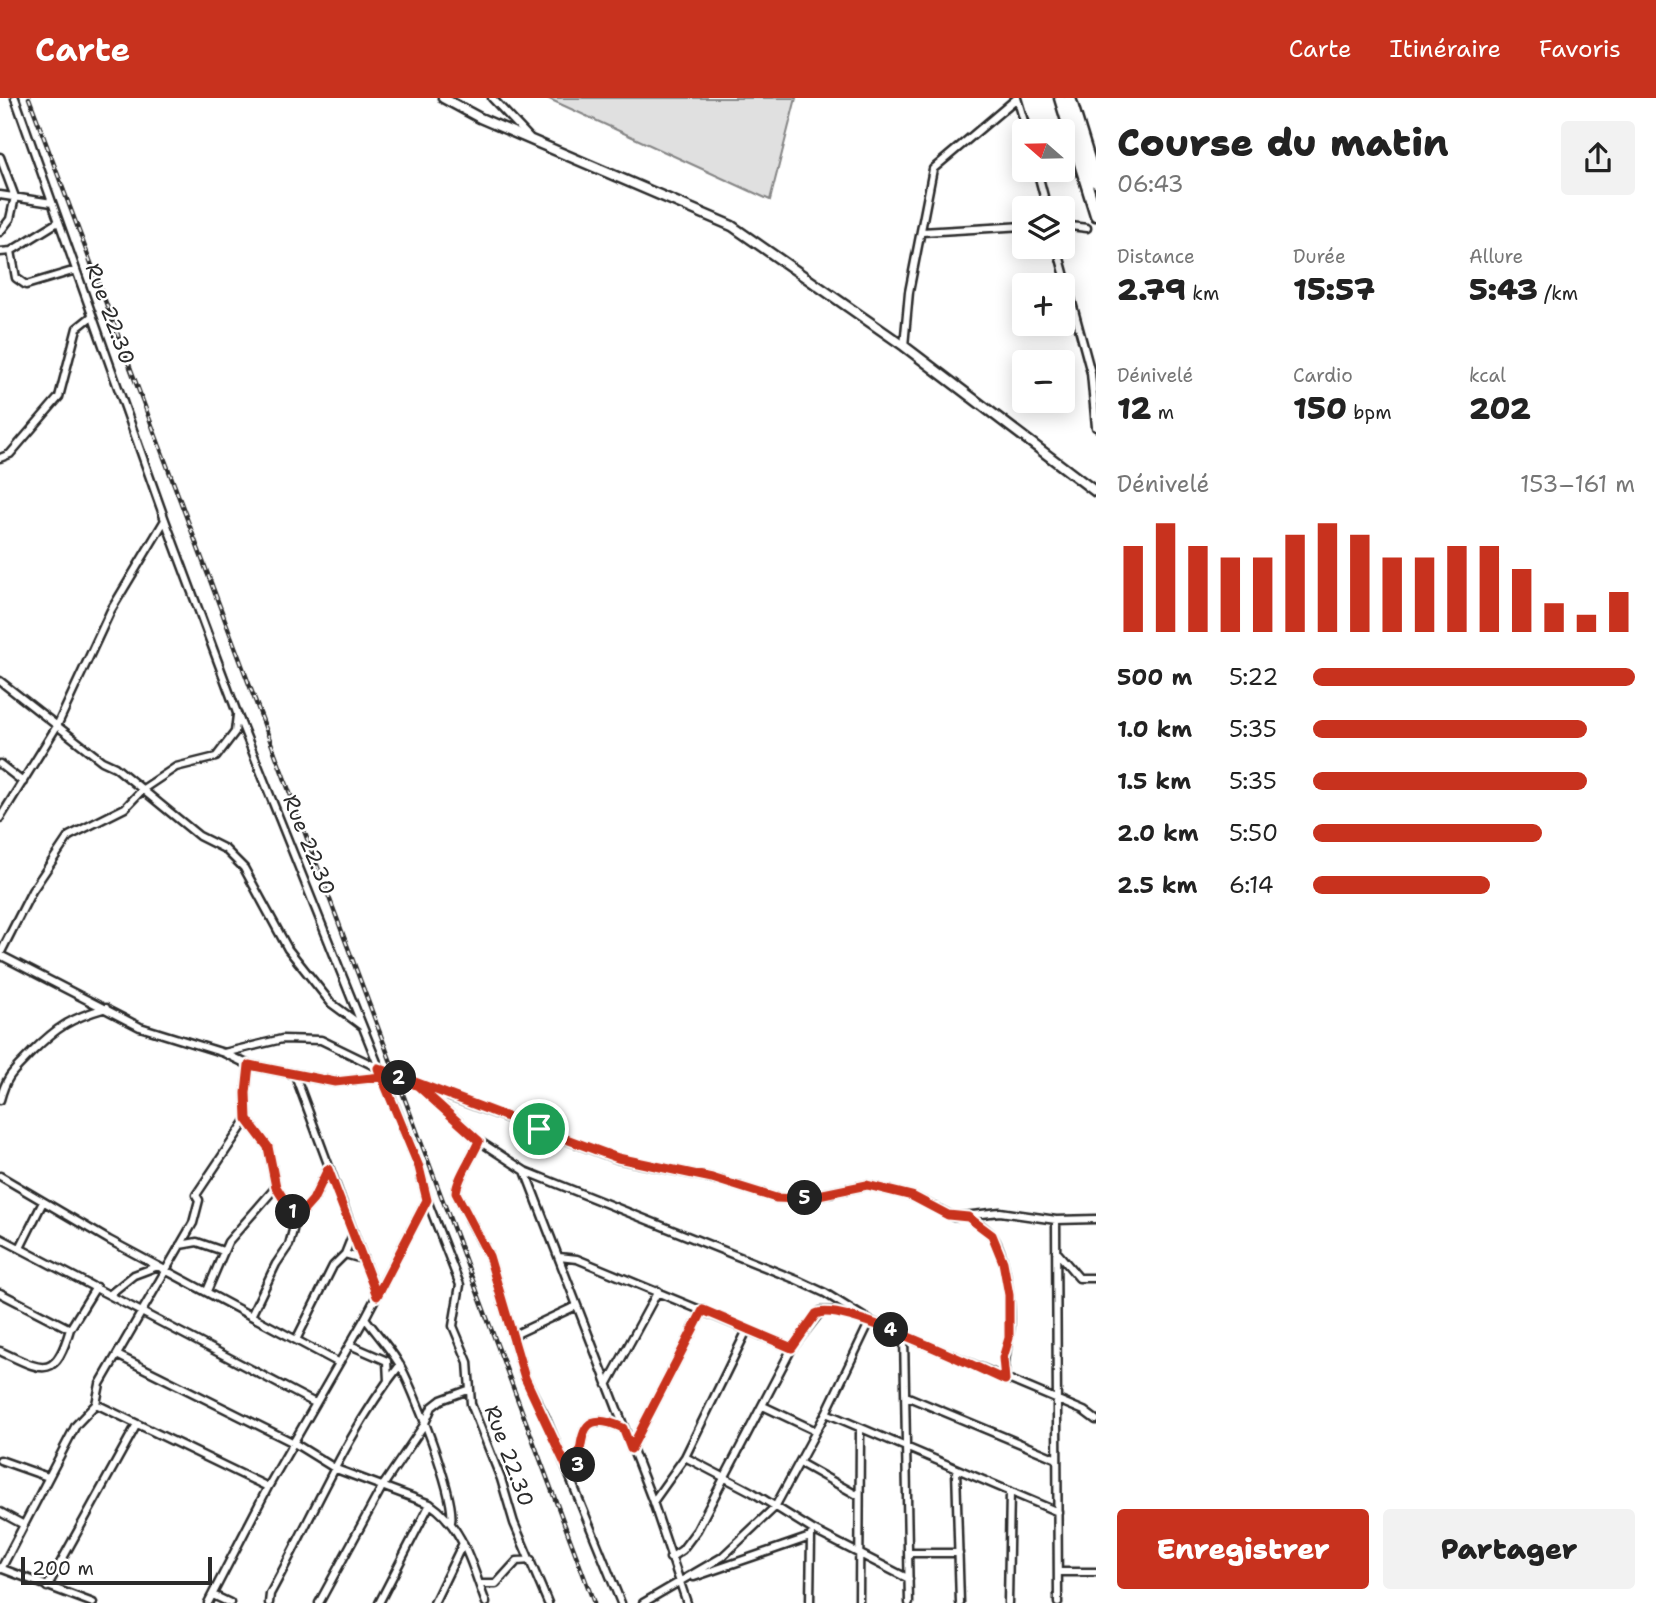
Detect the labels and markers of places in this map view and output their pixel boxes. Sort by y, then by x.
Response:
pin: 2 [382,1060,416,1096]
pin [509,1099,569,1159]
pin: 5 [788,1180,822,1216]
pin: 1 [276,1194,310,1230]
pin: 4 [874,1312,908,1348]
pin: 3 [560,1448,596,1482]

